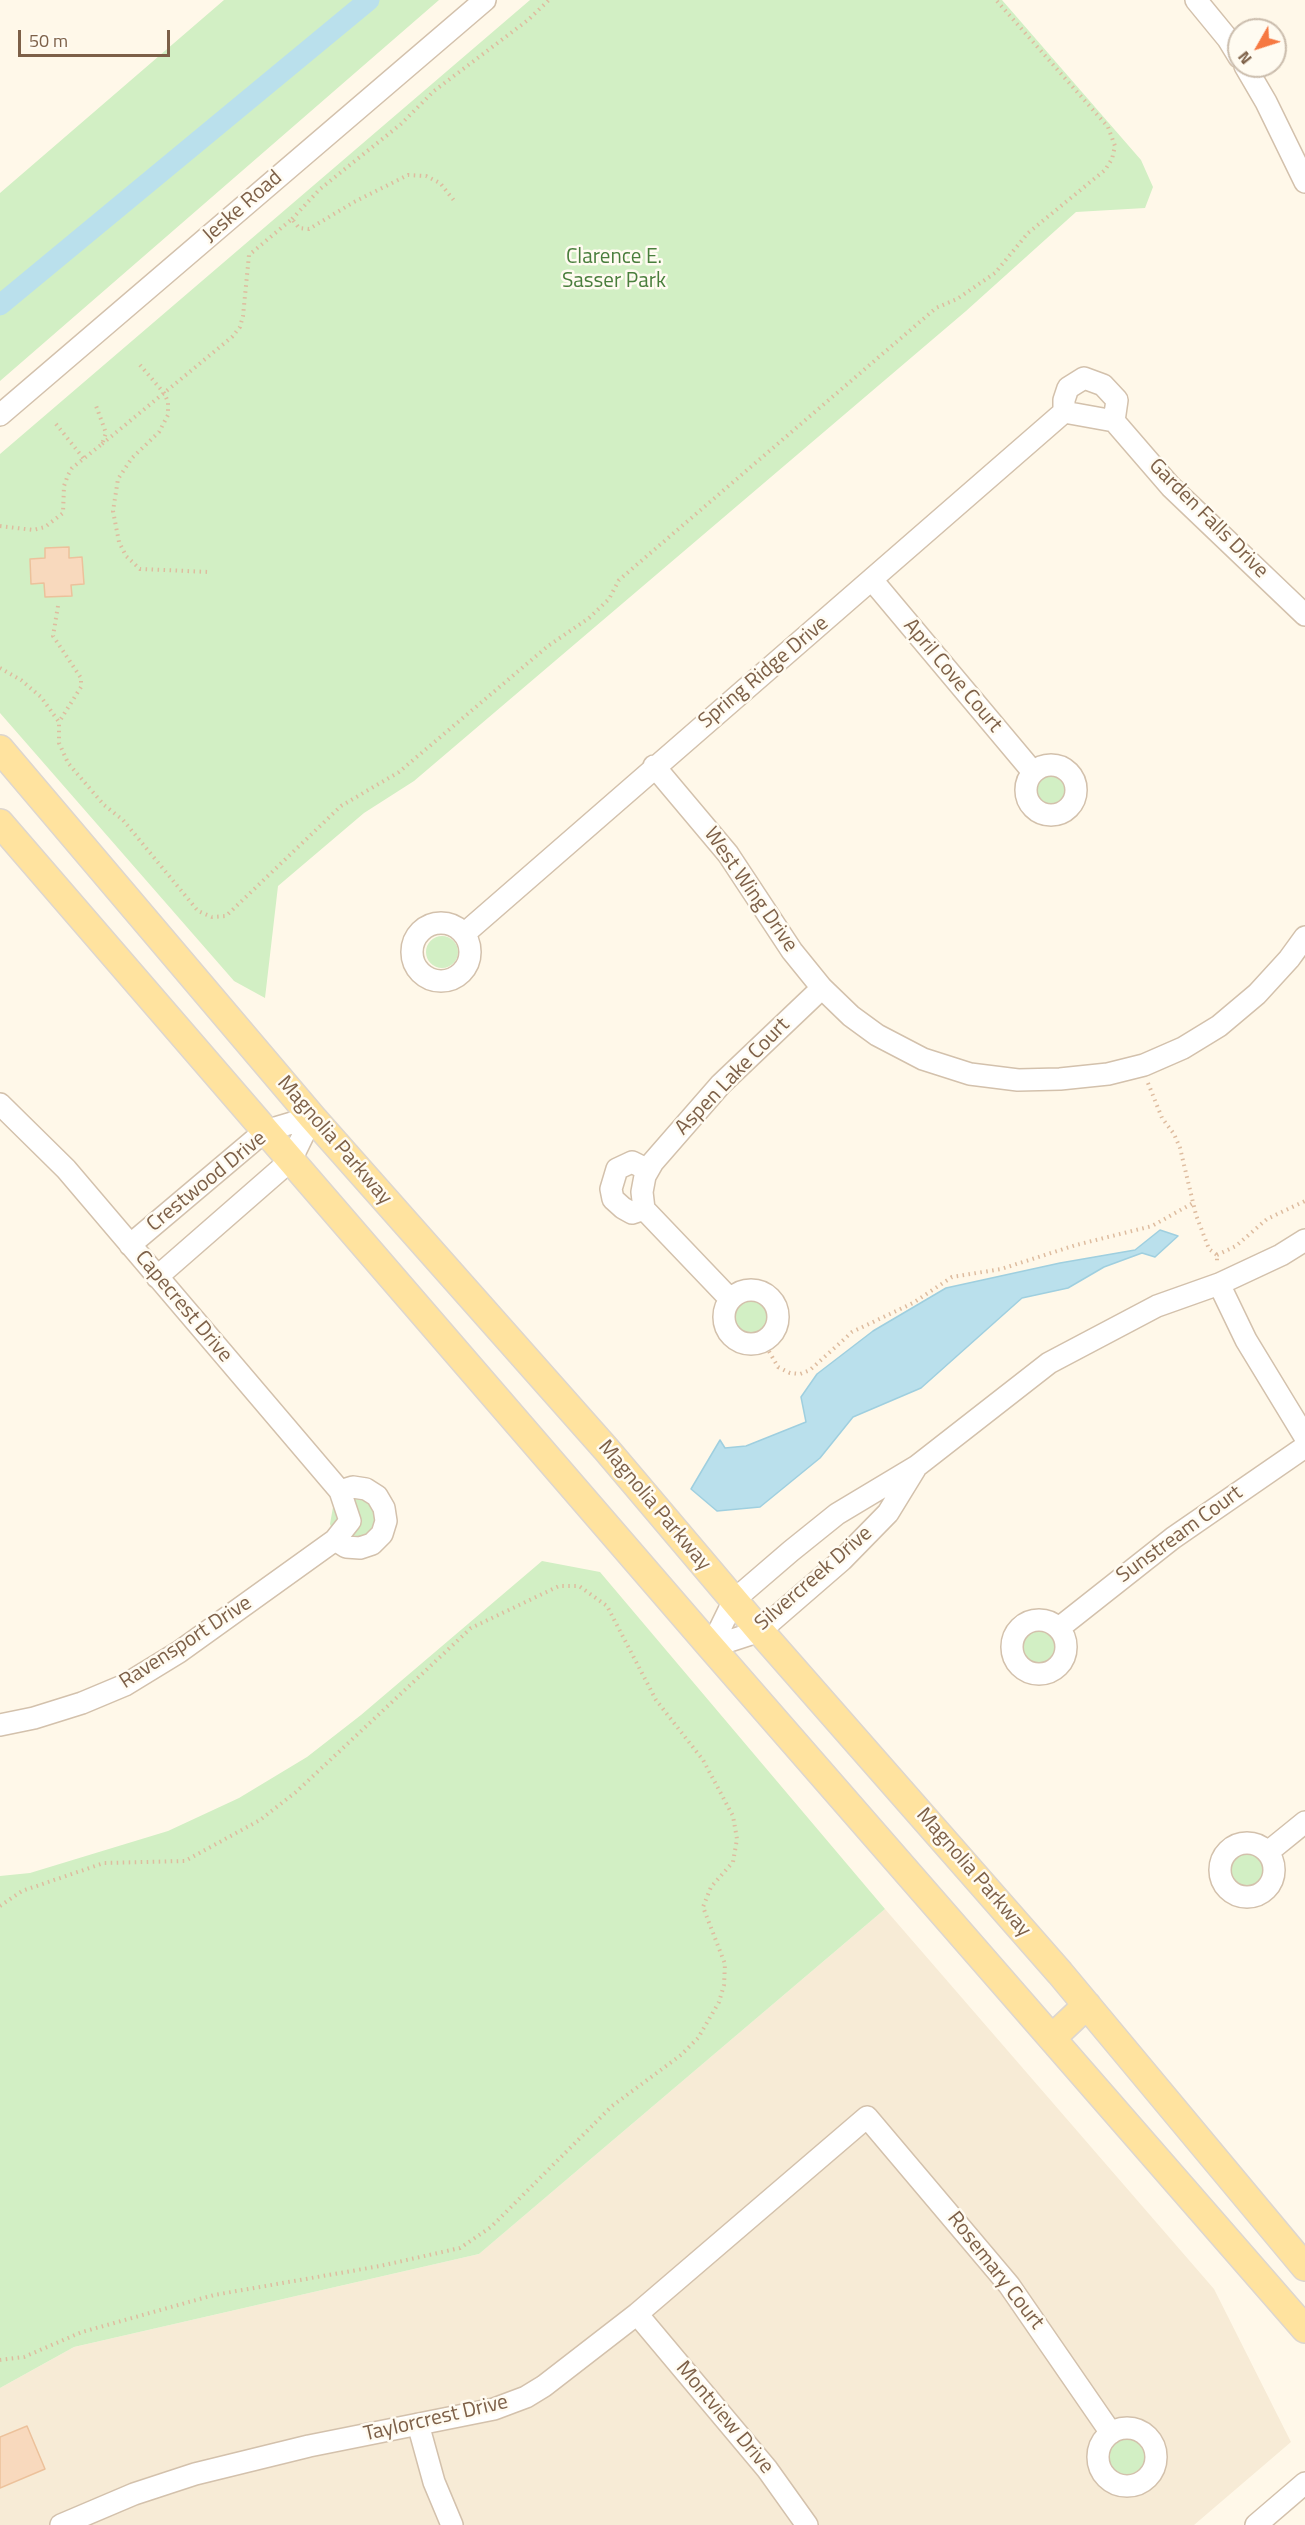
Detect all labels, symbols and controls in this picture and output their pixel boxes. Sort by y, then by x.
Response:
scale bar [21,18,172,56]
north arrow [1227,18,1287,78]
text: 50 m [29,27,68,54]
text: N [1232,46,1257,70]
street label: Jeske Road [198,166,288,248]
park label: Clarence E. Sasser Park [562,245,666,295]
street label: Garden Falls Drive [1143,454,1273,584]
street label: Spring Ridge Drive [694,611,834,735]
street label: April Cove Court [897,614,1007,738]
street label: West Wing Drive [698,823,802,957]
street label: Aspen Lake Court [671,1013,795,1141]
street label: Magnolia Parkway [271,1071,397,1211]
street label: Crestwood Drive [142,1126,272,1238]
street label: Capecrest Drive [129,1246,237,1368]
street label: Magnolia Parkway [592,1436,716,1576]
street label: Sunstream Court [1112,1481,1248,1589]
street label: Silvercreek Drive [750,1521,878,1637]
street label: Ravensport Drive [115,1591,257,1695]
street label: Magnolia Parkway [910,1803,1036,1943]
street label: Rosemary Court [941,2207,1049,2335]
street label: Montview Drive [670,2357,778,2479]
street label: Taylorcrest Drive [361,2390,511,2448]

